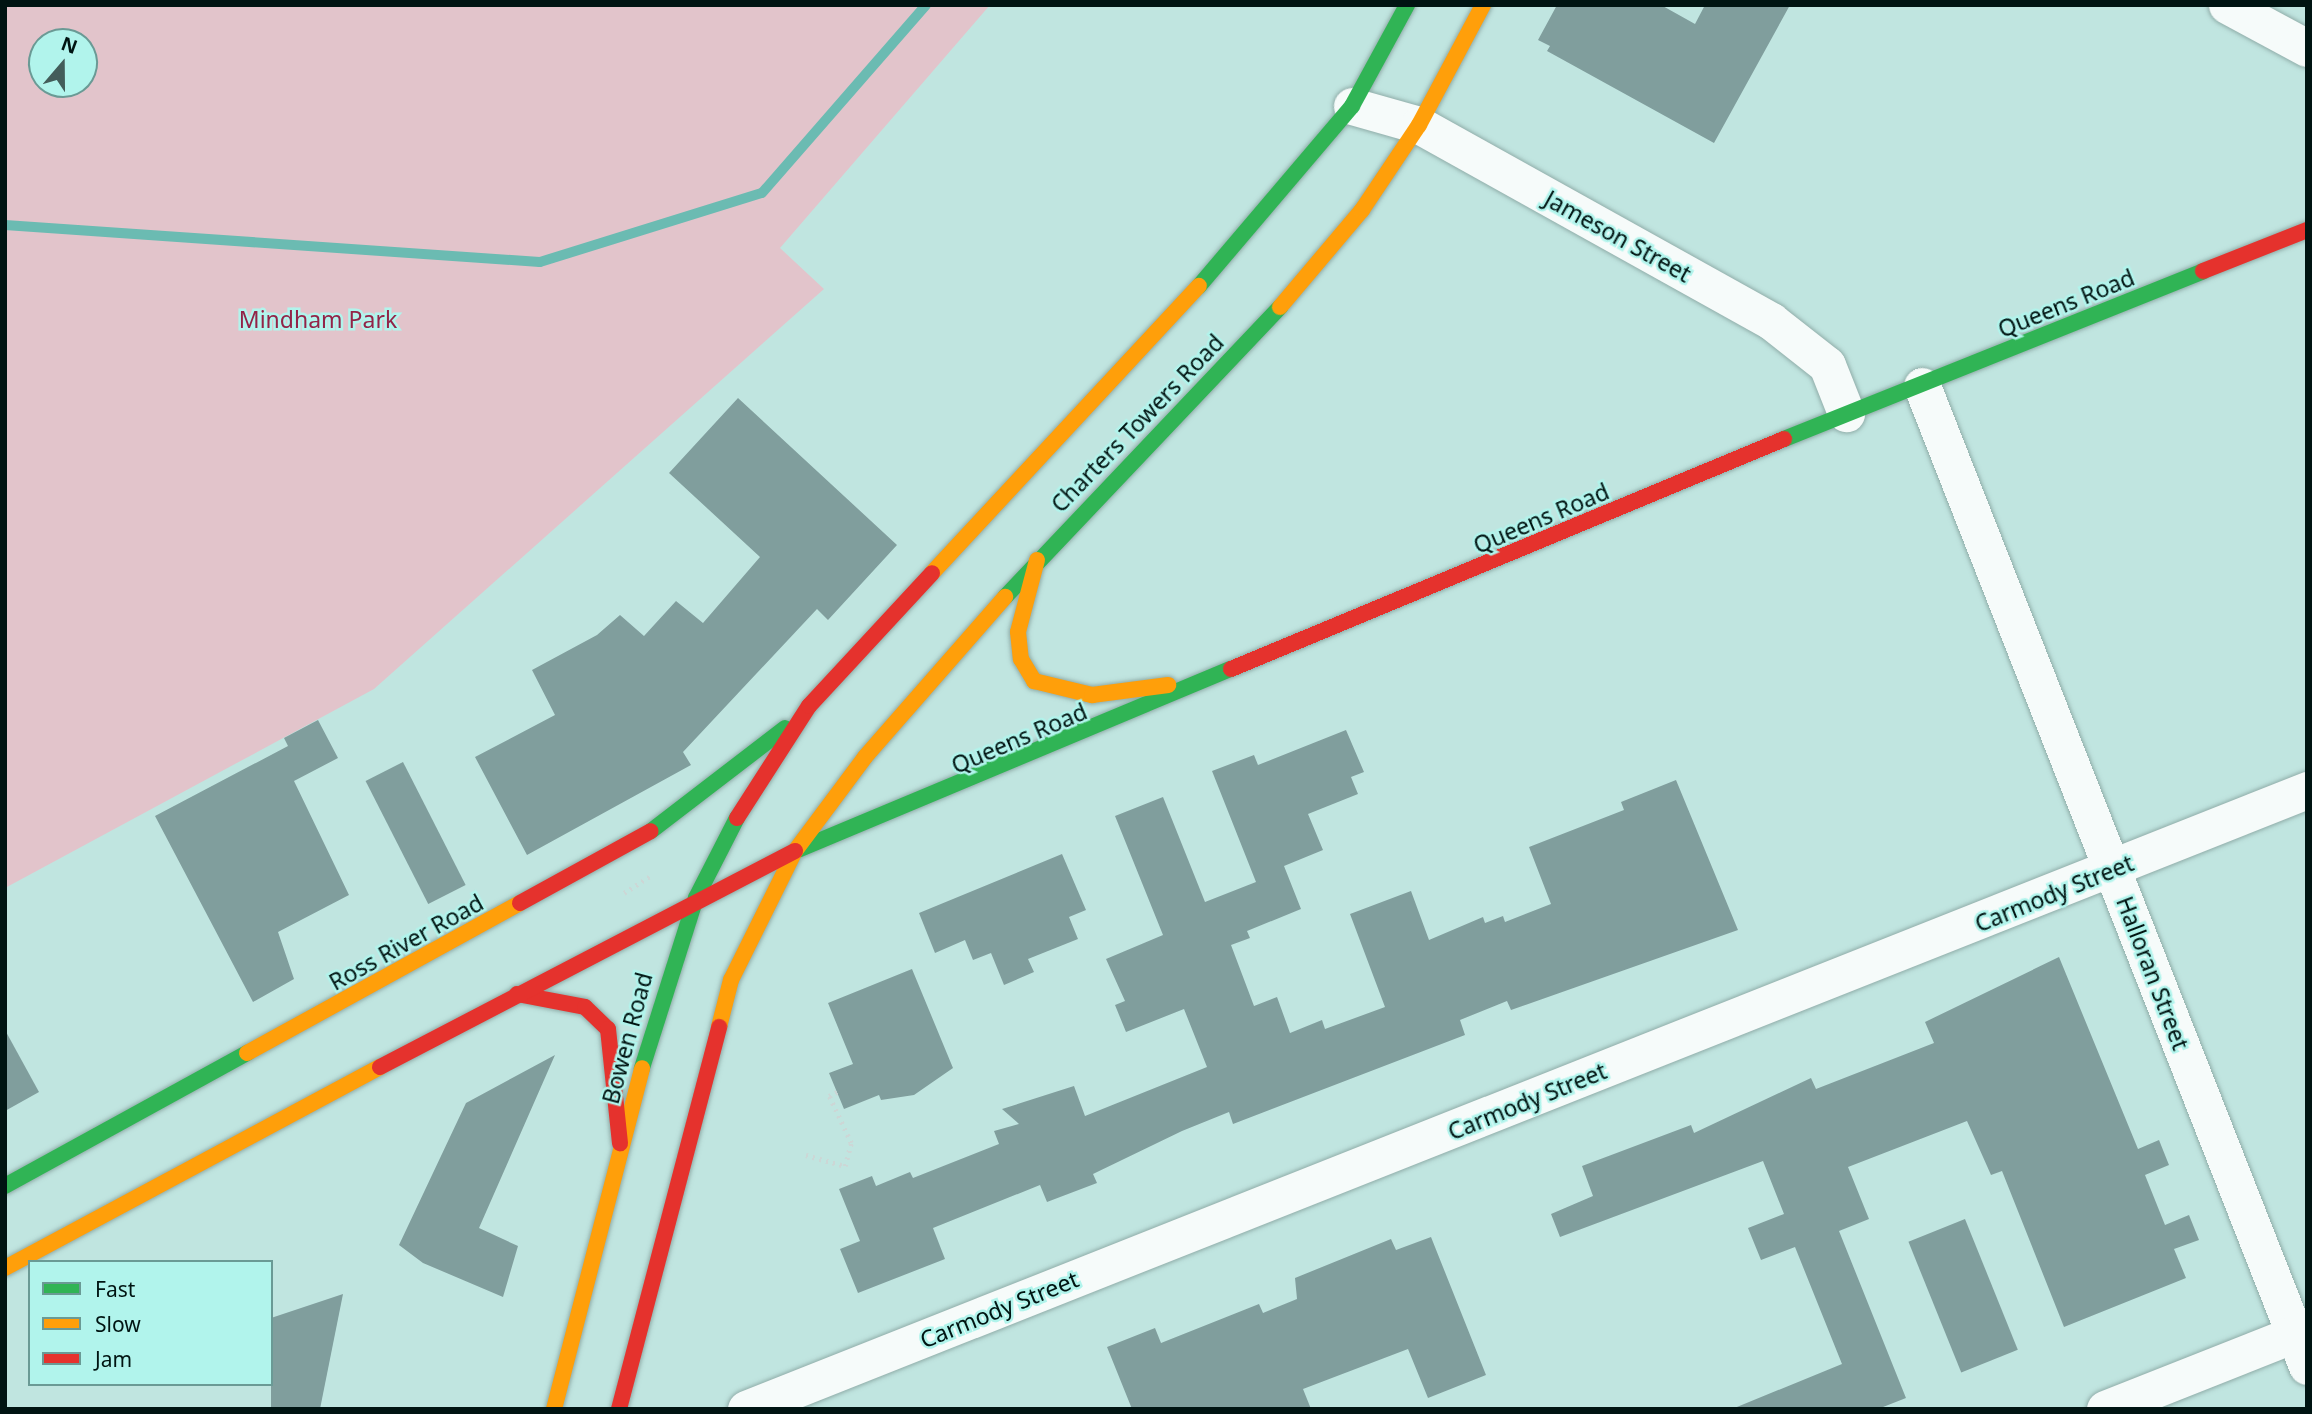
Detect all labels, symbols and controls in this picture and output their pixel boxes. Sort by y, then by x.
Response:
north arrow [28,28,98,98]
text: N [58,30,81,60]
street label: Jameson Street [1540,184,1696,288]
street label: Queens Road [1994,263,2138,343]
park label: Mindham Park [239,305,397,333]
street label: Charters Towers Road [1045,328,1229,518]
street label: Queens Road [1469,477,1613,559]
street label: Queens Road [947,697,1091,779]
street label: Carmody Street [1971,849,2137,937]
street label: Ross River Road [324,888,488,996]
street label: Halloran Street [2111,892,2195,1054]
street label: Bowen Road [596,969,658,1107]
street label: Carmody Street [1444,1057,1610,1145]
legend [28,1260,273,1386]
street label: Carmody Street [916,1265,1082,1353]
text: Fast [95,1275,135,1303]
text: Slow [95,1310,141,1338]
text: Jam [95,1345,132,1373]

